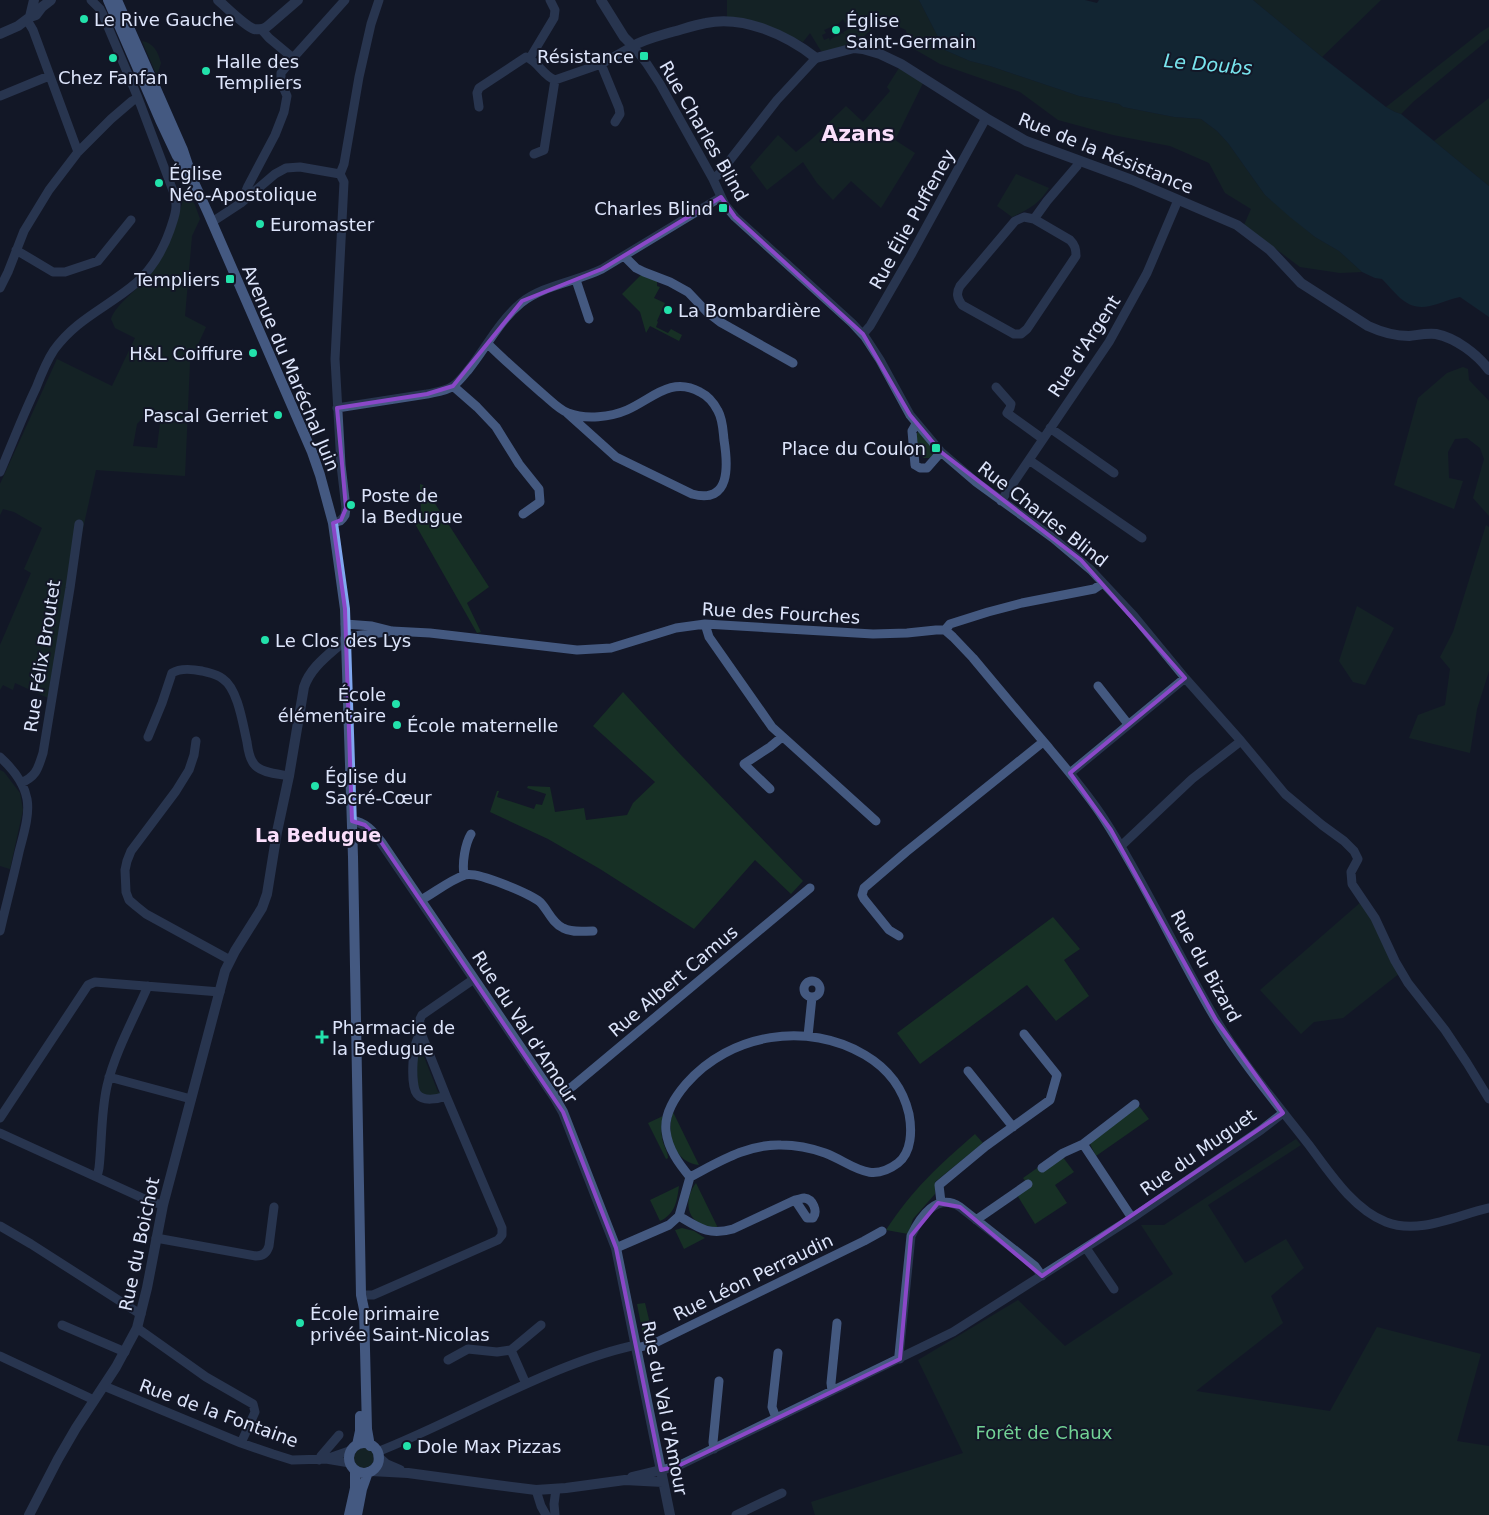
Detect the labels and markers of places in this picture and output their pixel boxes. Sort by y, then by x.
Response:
place label: Le Rive Gauche [94,9,234,30]
place label: Église Saint-Germain [846,10,976,52]
marker: Le Rive Gauche [78,13,90,25]
marker: Église Saint-Germain [830,24,842,36]
place label: Résistance [537,46,634,67]
marker: Résistance [638,50,650,62]
place label: Halle des Templiers [215,51,302,93]
marker: Chez Fanfan [107,52,119,64]
marker: Halle des Templiers [200,65,212,77]
place label: Chez Fanfan [58,67,168,88]
place label: Église Néo-Apostolique [169,163,317,205]
marker: Église Néo-Apostolique [153,177,165,189]
place label: Charles Blind [594,198,713,219]
marker: Charles Blind [717,202,729,214]
place label: Euromaster [270,214,375,235]
marker: Euromaster [254,218,266,230]
place label: Templiers [133,269,220,290]
marker: Templiers [224,273,236,285]
place label: La Bombardière [678,300,821,321]
marker: La Bombardière [662,304,674,316]
place label: H&L Coiffure [129,343,243,364]
marker: H&L Coiffure [247,347,259,359]
place label: Pascal Gerriet [143,405,268,426]
marker: Pascal Gerriet [272,409,284,421]
place label: Place du Coulon [781,438,926,459]
marker: Place du Coulon [930,442,942,454]
place label: Poste de la Bedugue [361,485,463,527]
marker: Poste de la Bedugue [345,499,357,511]
place label: Le Clos des Lys [275,630,411,651]
marker: Le Clos des Lys [259,634,271,646]
place label: École élémentaire [278,684,386,726]
marker: École élémentaire [390,698,402,710]
place label: École maternelle [407,715,558,736]
marker: École maternelle [391,719,403,731]
place label: Église du Sacré-Cœur [325,766,432,808]
marker: Église du Sacré-Cœur [309,780,321,792]
place label: Pharmacie de la Bedugue [332,1017,455,1059]
marker: Pharmacie de la Bedugue [316,1031,328,1043]
place label: École primaire privée Saint-Nicolas [310,1303,490,1345]
marker: École primaire privée Saint-Nicolas [294,1317,306,1329]
place label: Dole Max Pizzas [417,1436,561,1457]
marker: Dole Max Pizzas [401,1440,413,1452]

